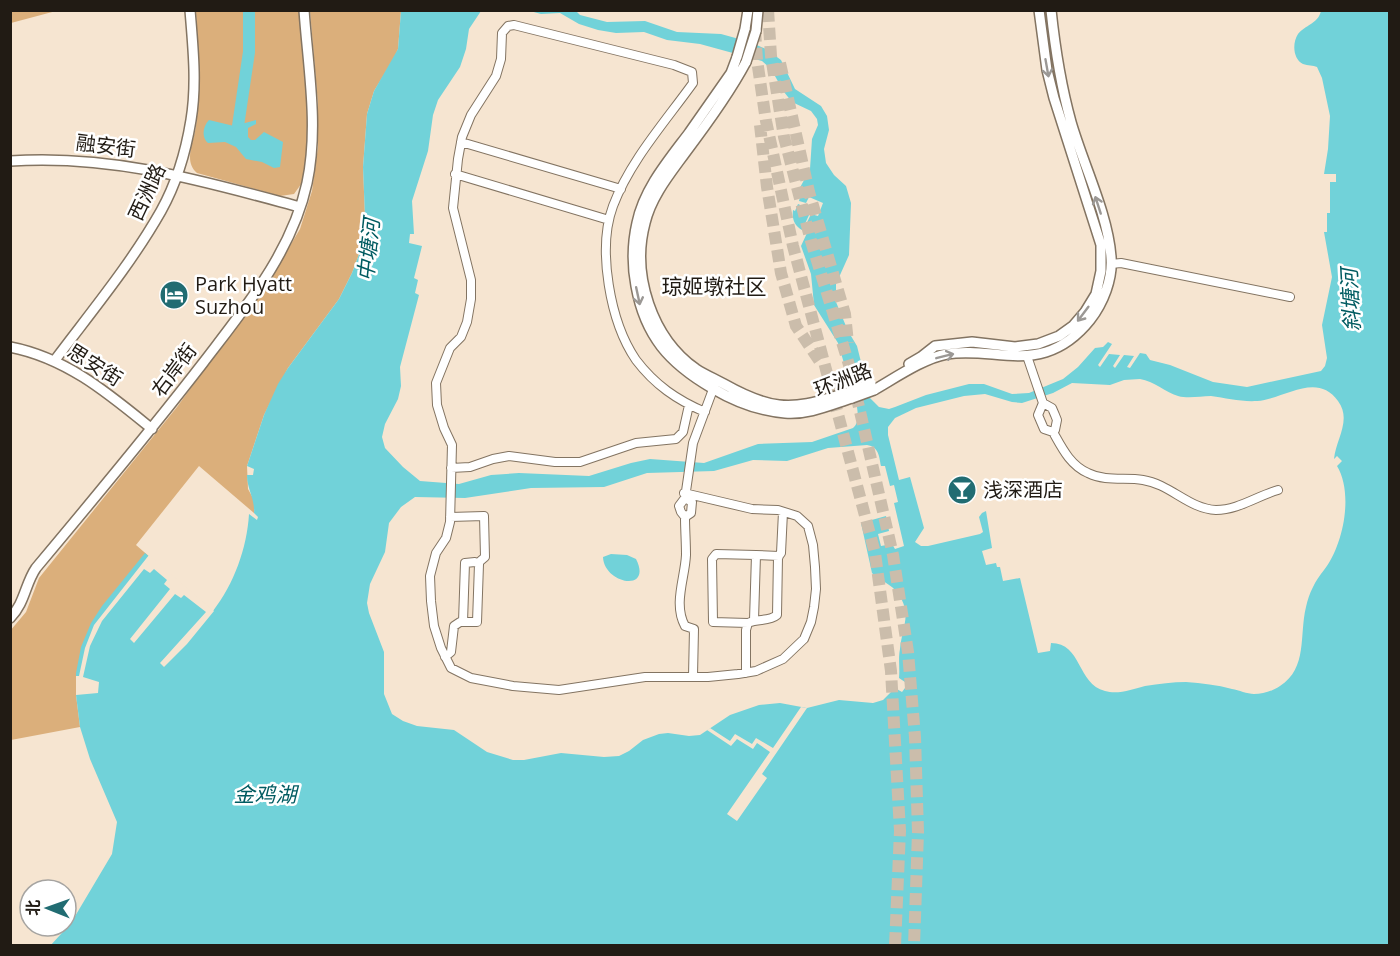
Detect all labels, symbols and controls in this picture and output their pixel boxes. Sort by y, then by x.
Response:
one-way arrow [1042,58,1053,78]
street label: 融安街 [75,128,137,163]
street label: 西洲路 [122,159,171,225]
one-way arrow [1092,196,1103,215]
water label: 中塘河 [351,213,386,283]
water label: 斜塘河 [1334,264,1366,332]
place label: Park Hyatt Suzhou [195,270,292,320]
district label: 琼姬墩社区 [662,272,767,300]
hotel icon: Park Hyatt Suzhou [158,279,190,311]
one-way arrow [632,286,644,305]
one-way arrow [1077,305,1089,321]
street label: 思安街 [63,337,128,392]
street label: 右岸街 [145,338,202,402]
one-way arrow [935,349,954,361]
street label: 环洲路 [810,356,876,403]
bar icon: 浅深酒店 [946,474,978,506]
place label: 浅深酒店 [983,476,1063,503]
water label: 金鸡湖 [234,780,299,808]
north arrow [18,878,78,938]
text: 北 [22,900,44,916]

